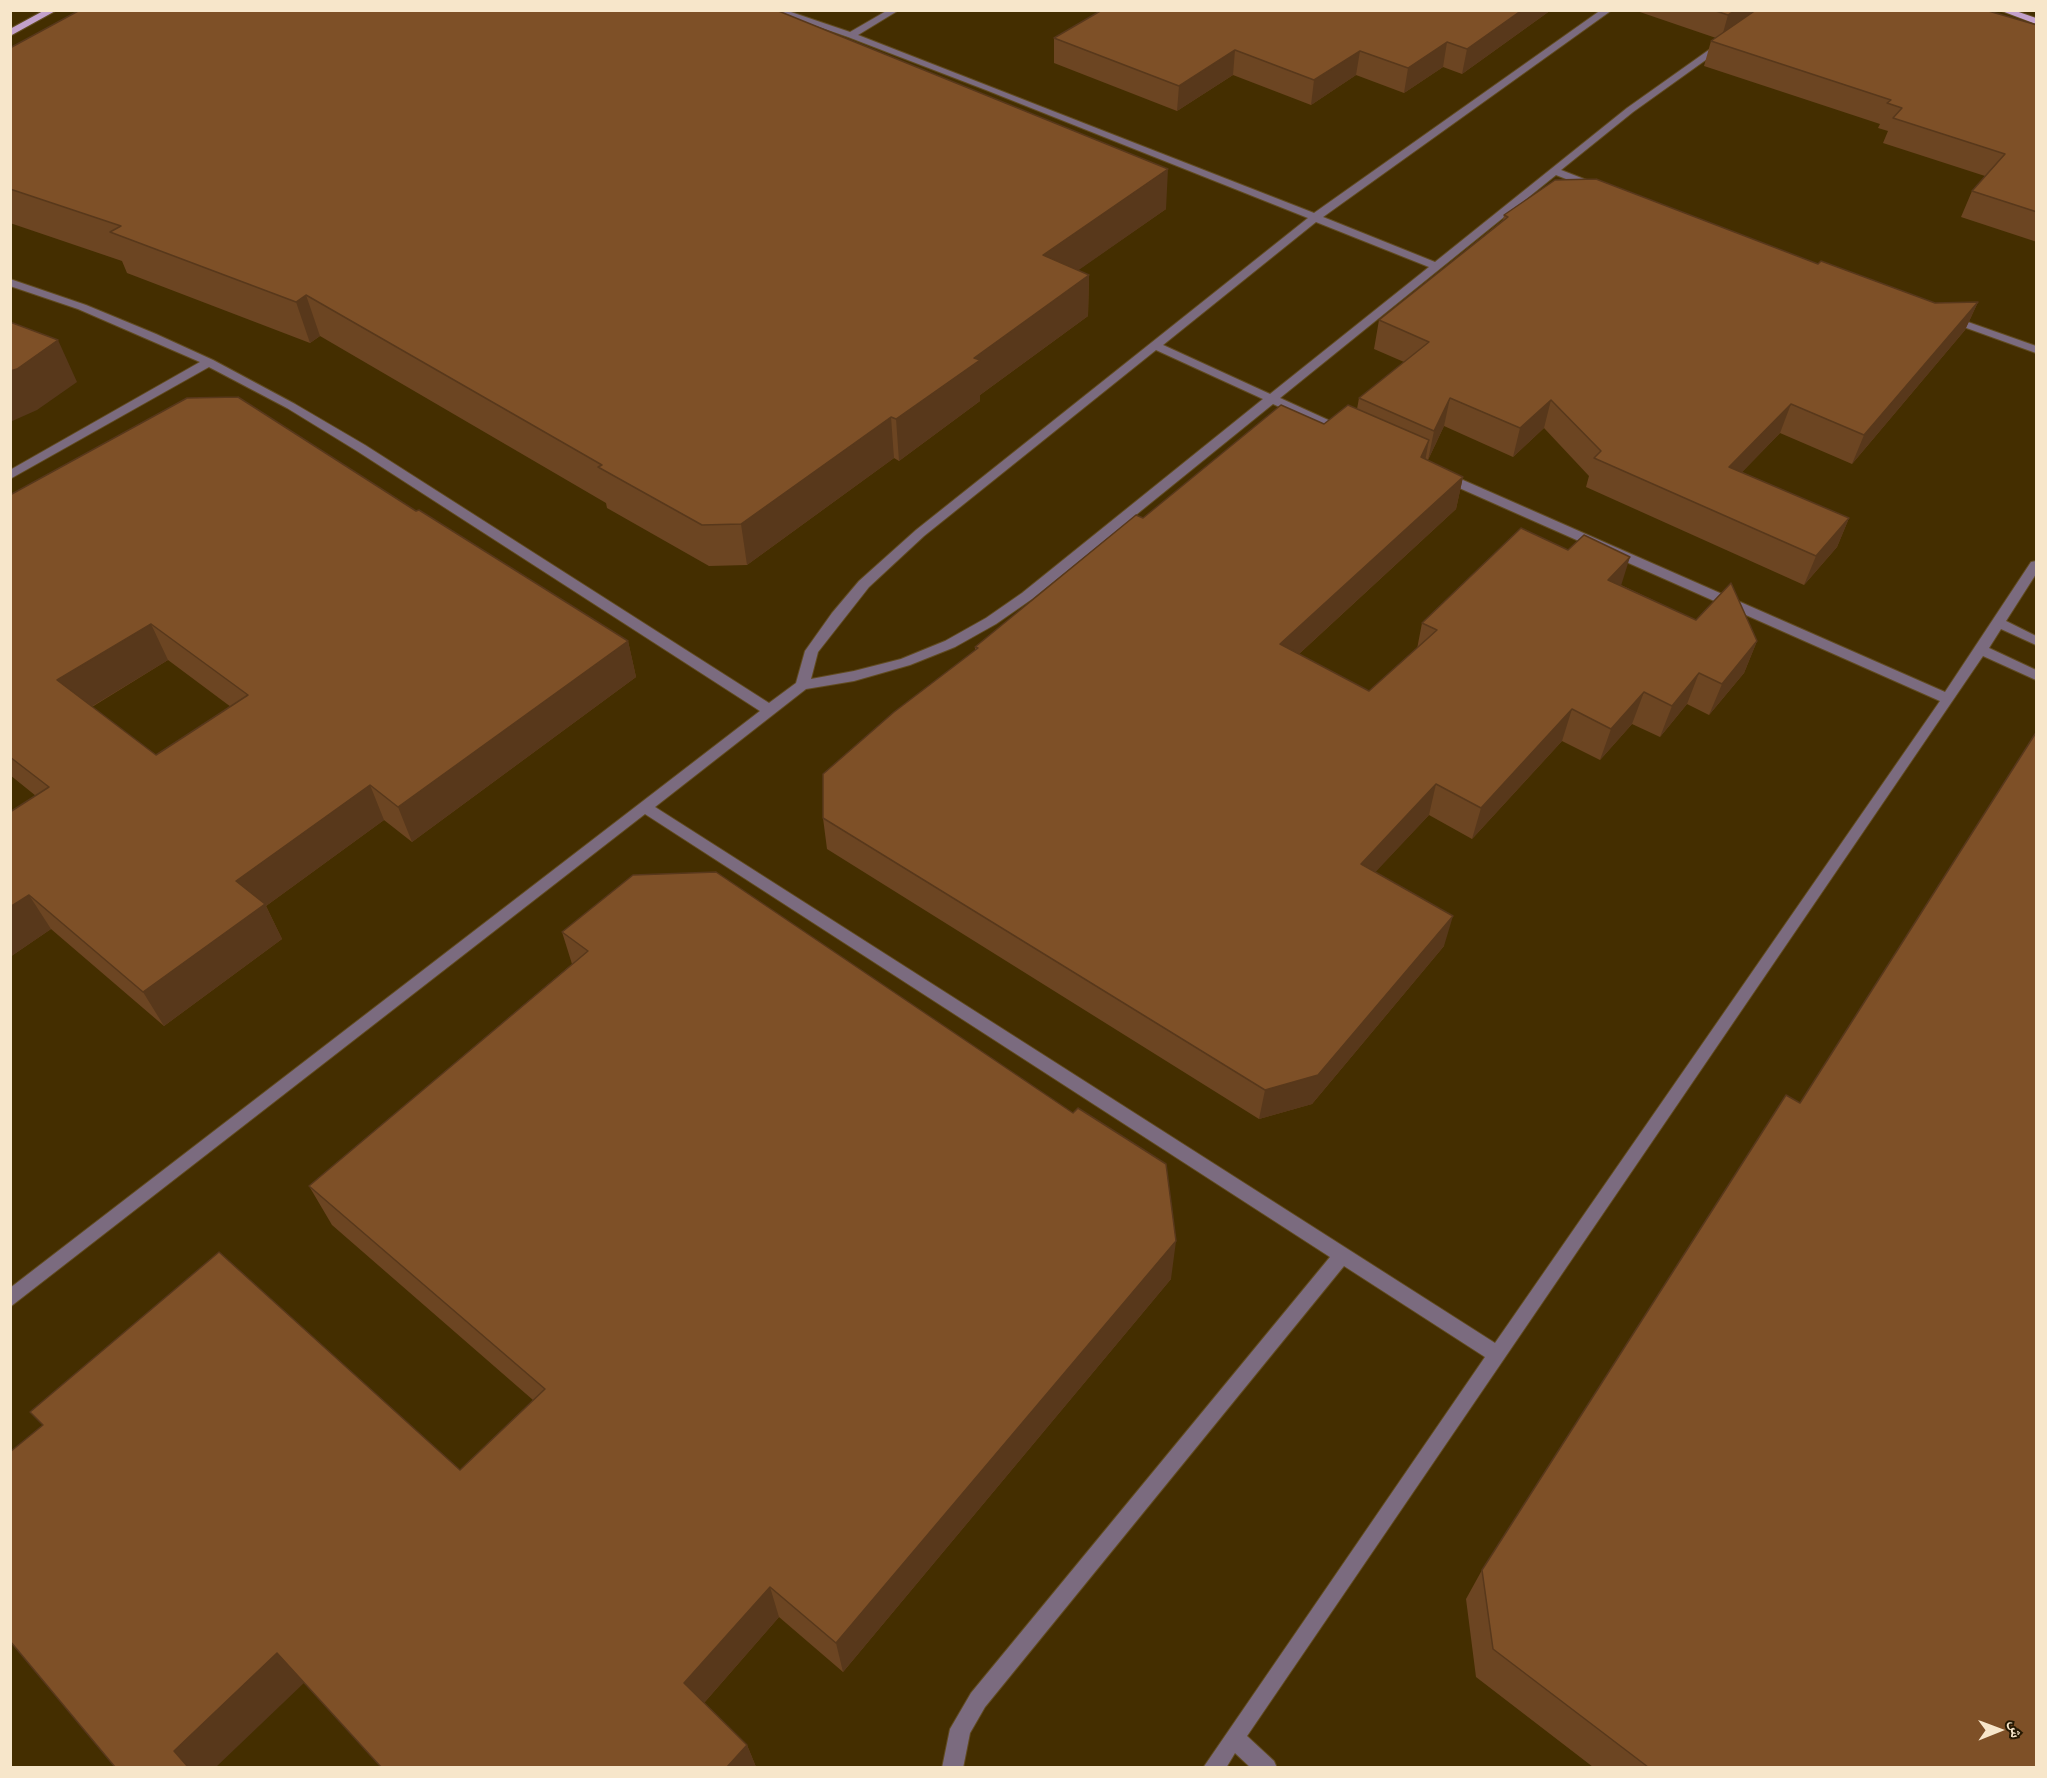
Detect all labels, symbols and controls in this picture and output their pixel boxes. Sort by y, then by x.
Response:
north arrow [1969,1700,2029,1760]
text: ش [2006,1721,2028,1738]

